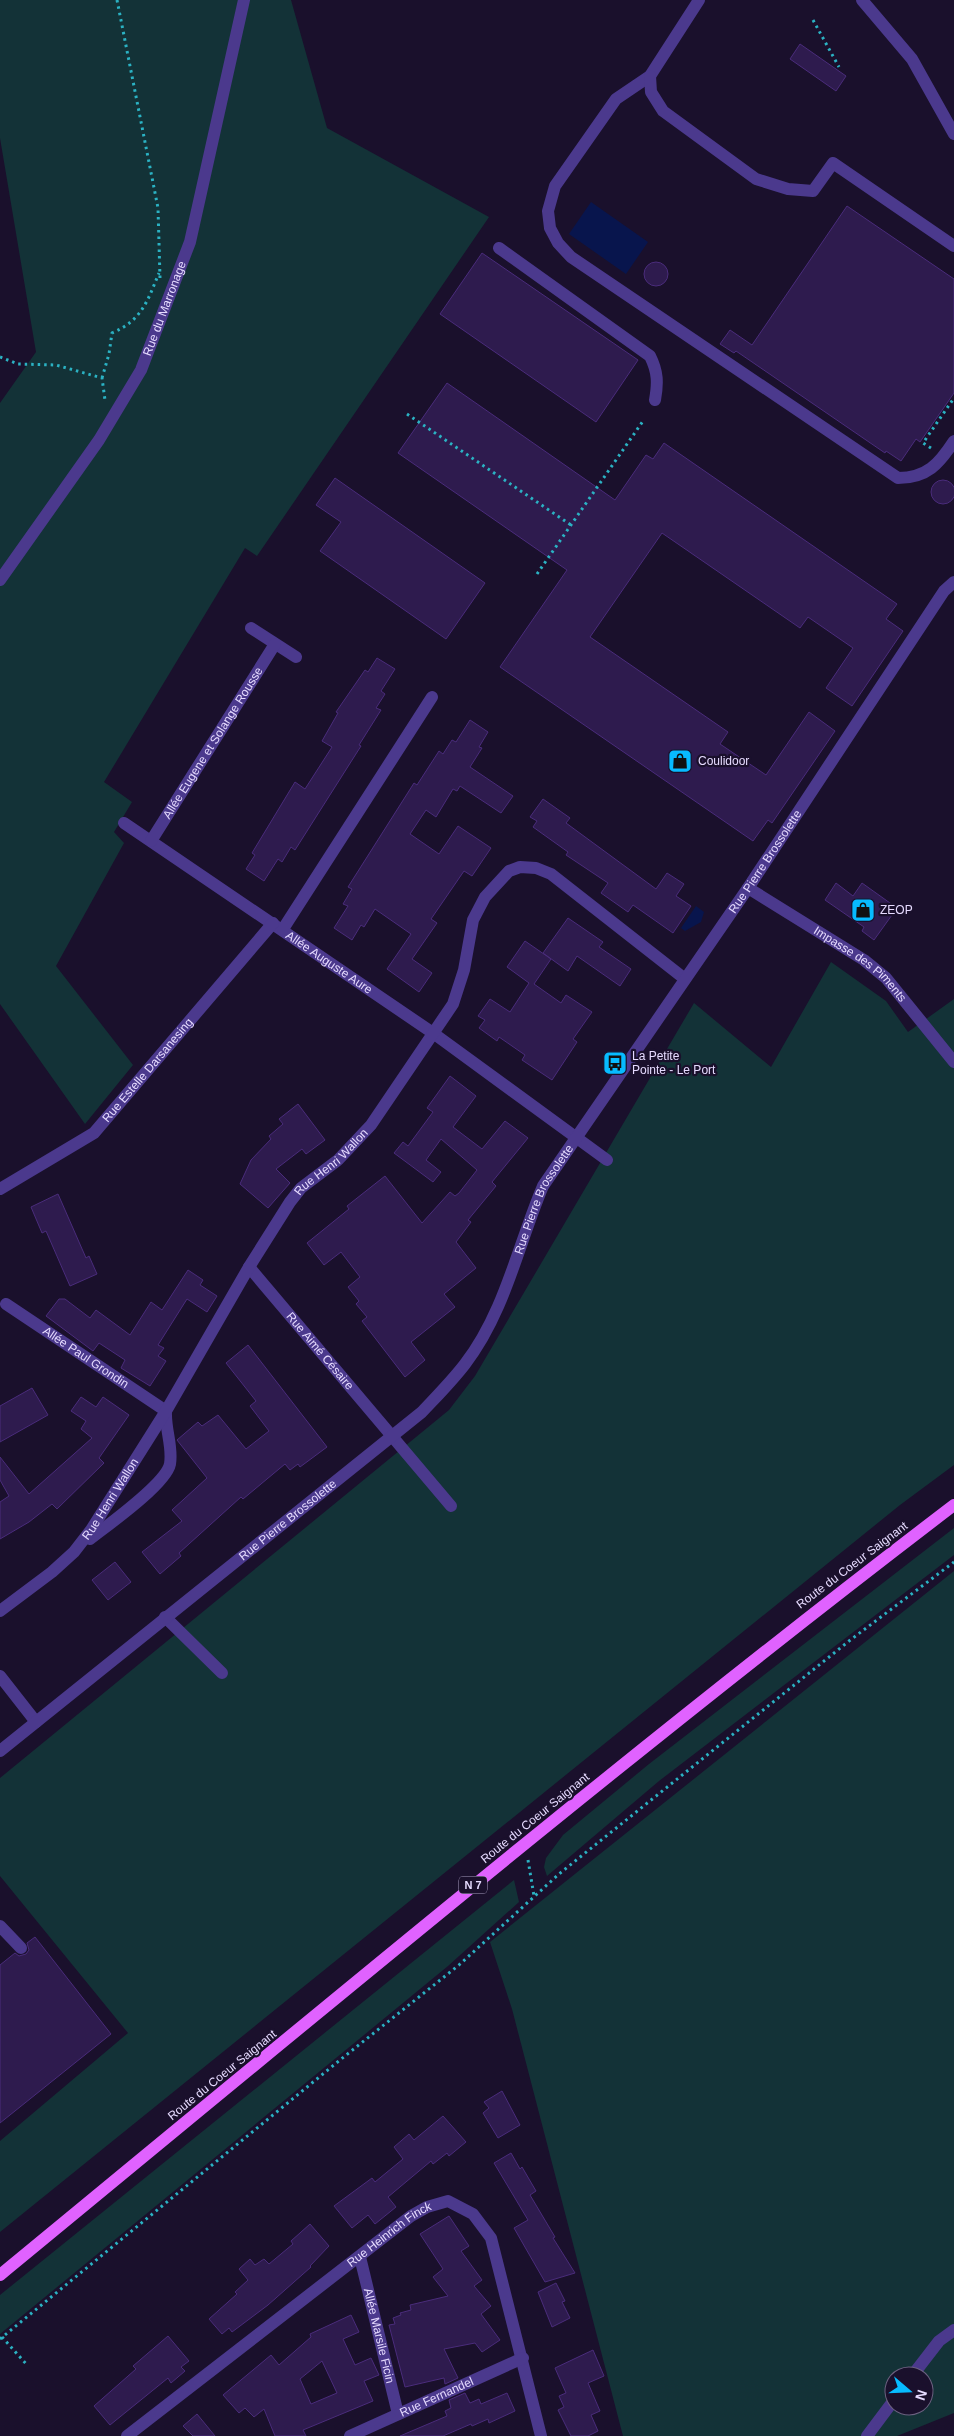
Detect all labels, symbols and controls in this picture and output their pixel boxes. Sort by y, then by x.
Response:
street label: Rue du Marronage [140,259,189,358]
street label: Allée Eugene et Solange Rousse [160,664,266,821]
shop icon: Coulidoor [667,748,693,774]
place label: Coulidoor [698,754,749,768]
street label: Rue Pierre Brossolette [726,807,805,916]
shop icon: ZEOP [850,897,876,923]
place label: ZEOP [880,903,913,917]
street label: Impasse des Piments [811,923,909,1005]
street label: Allée Auguste Aure [283,928,375,997]
street label: Rue Estelle Darsanesing [99,1015,196,1125]
place label: La Petite Pointe - Le Port [632,1049,716,1077]
bus stop icon: La Petite Pointe - Le Port [602,1050,628,1076]
street label: Rue Henri Wallon [291,1126,371,1198]
street label: Rue Pierre Brossolette [511,1142,576,1256]
street label: Rue Aimé Césaire [283,1310,357,1393]
street label: Allée Paul Grondin [40,1324,131,1391]
street label: Rue Henri Wallon [79,1456,141,1543]
street label: Rue Pierre Brossolette [236,1476,339,1563]
street label: Route du Coeur Saignant [794,1518,911,1611]
street label: Route du Coeur Saignant [478,1770,593,1866]
road number: N 7 [459,1876,487,1894]
street label: Route du Coeur Saignant [165,2027,280,2123]
street label: Rue Heinrich Finck [344,2199,434,2270]
street label: Allée Marsile Ficin [361,2287,397,2385]
north arrow [884,2366,934,2416]
street label: Rue Fernandel [397,2374,476,2420]
text: N [912,2388,931,2403]

